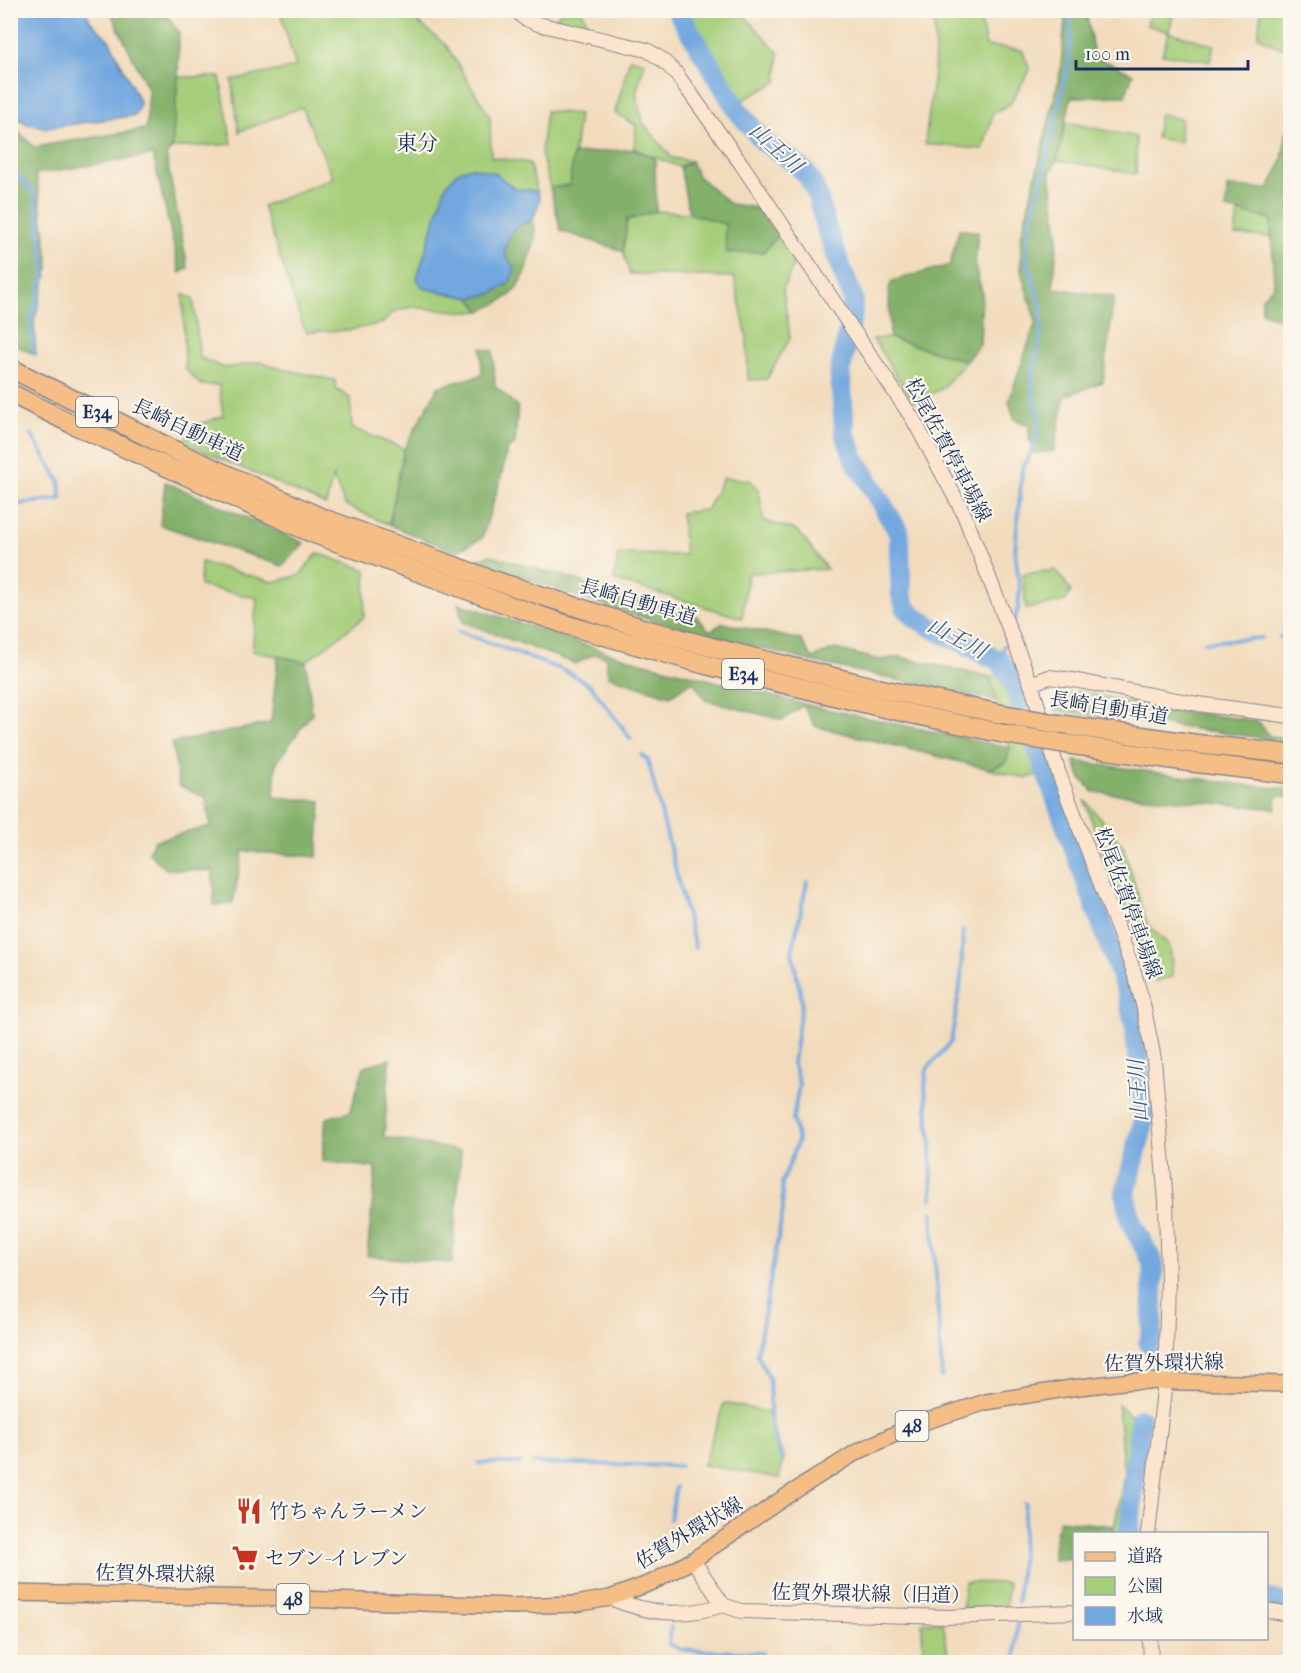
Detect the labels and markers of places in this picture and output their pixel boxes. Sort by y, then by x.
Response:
restaurant icon: 竹ちゃんラーメン [234,1496,264,1526]
place label: 竹ちゃんラーメン [269,1500,428,1523]
supermarket icon: セブン-イレブン [230,1543,260,1573]
place label: セブン-イレブン [265,1547,409,1570]

